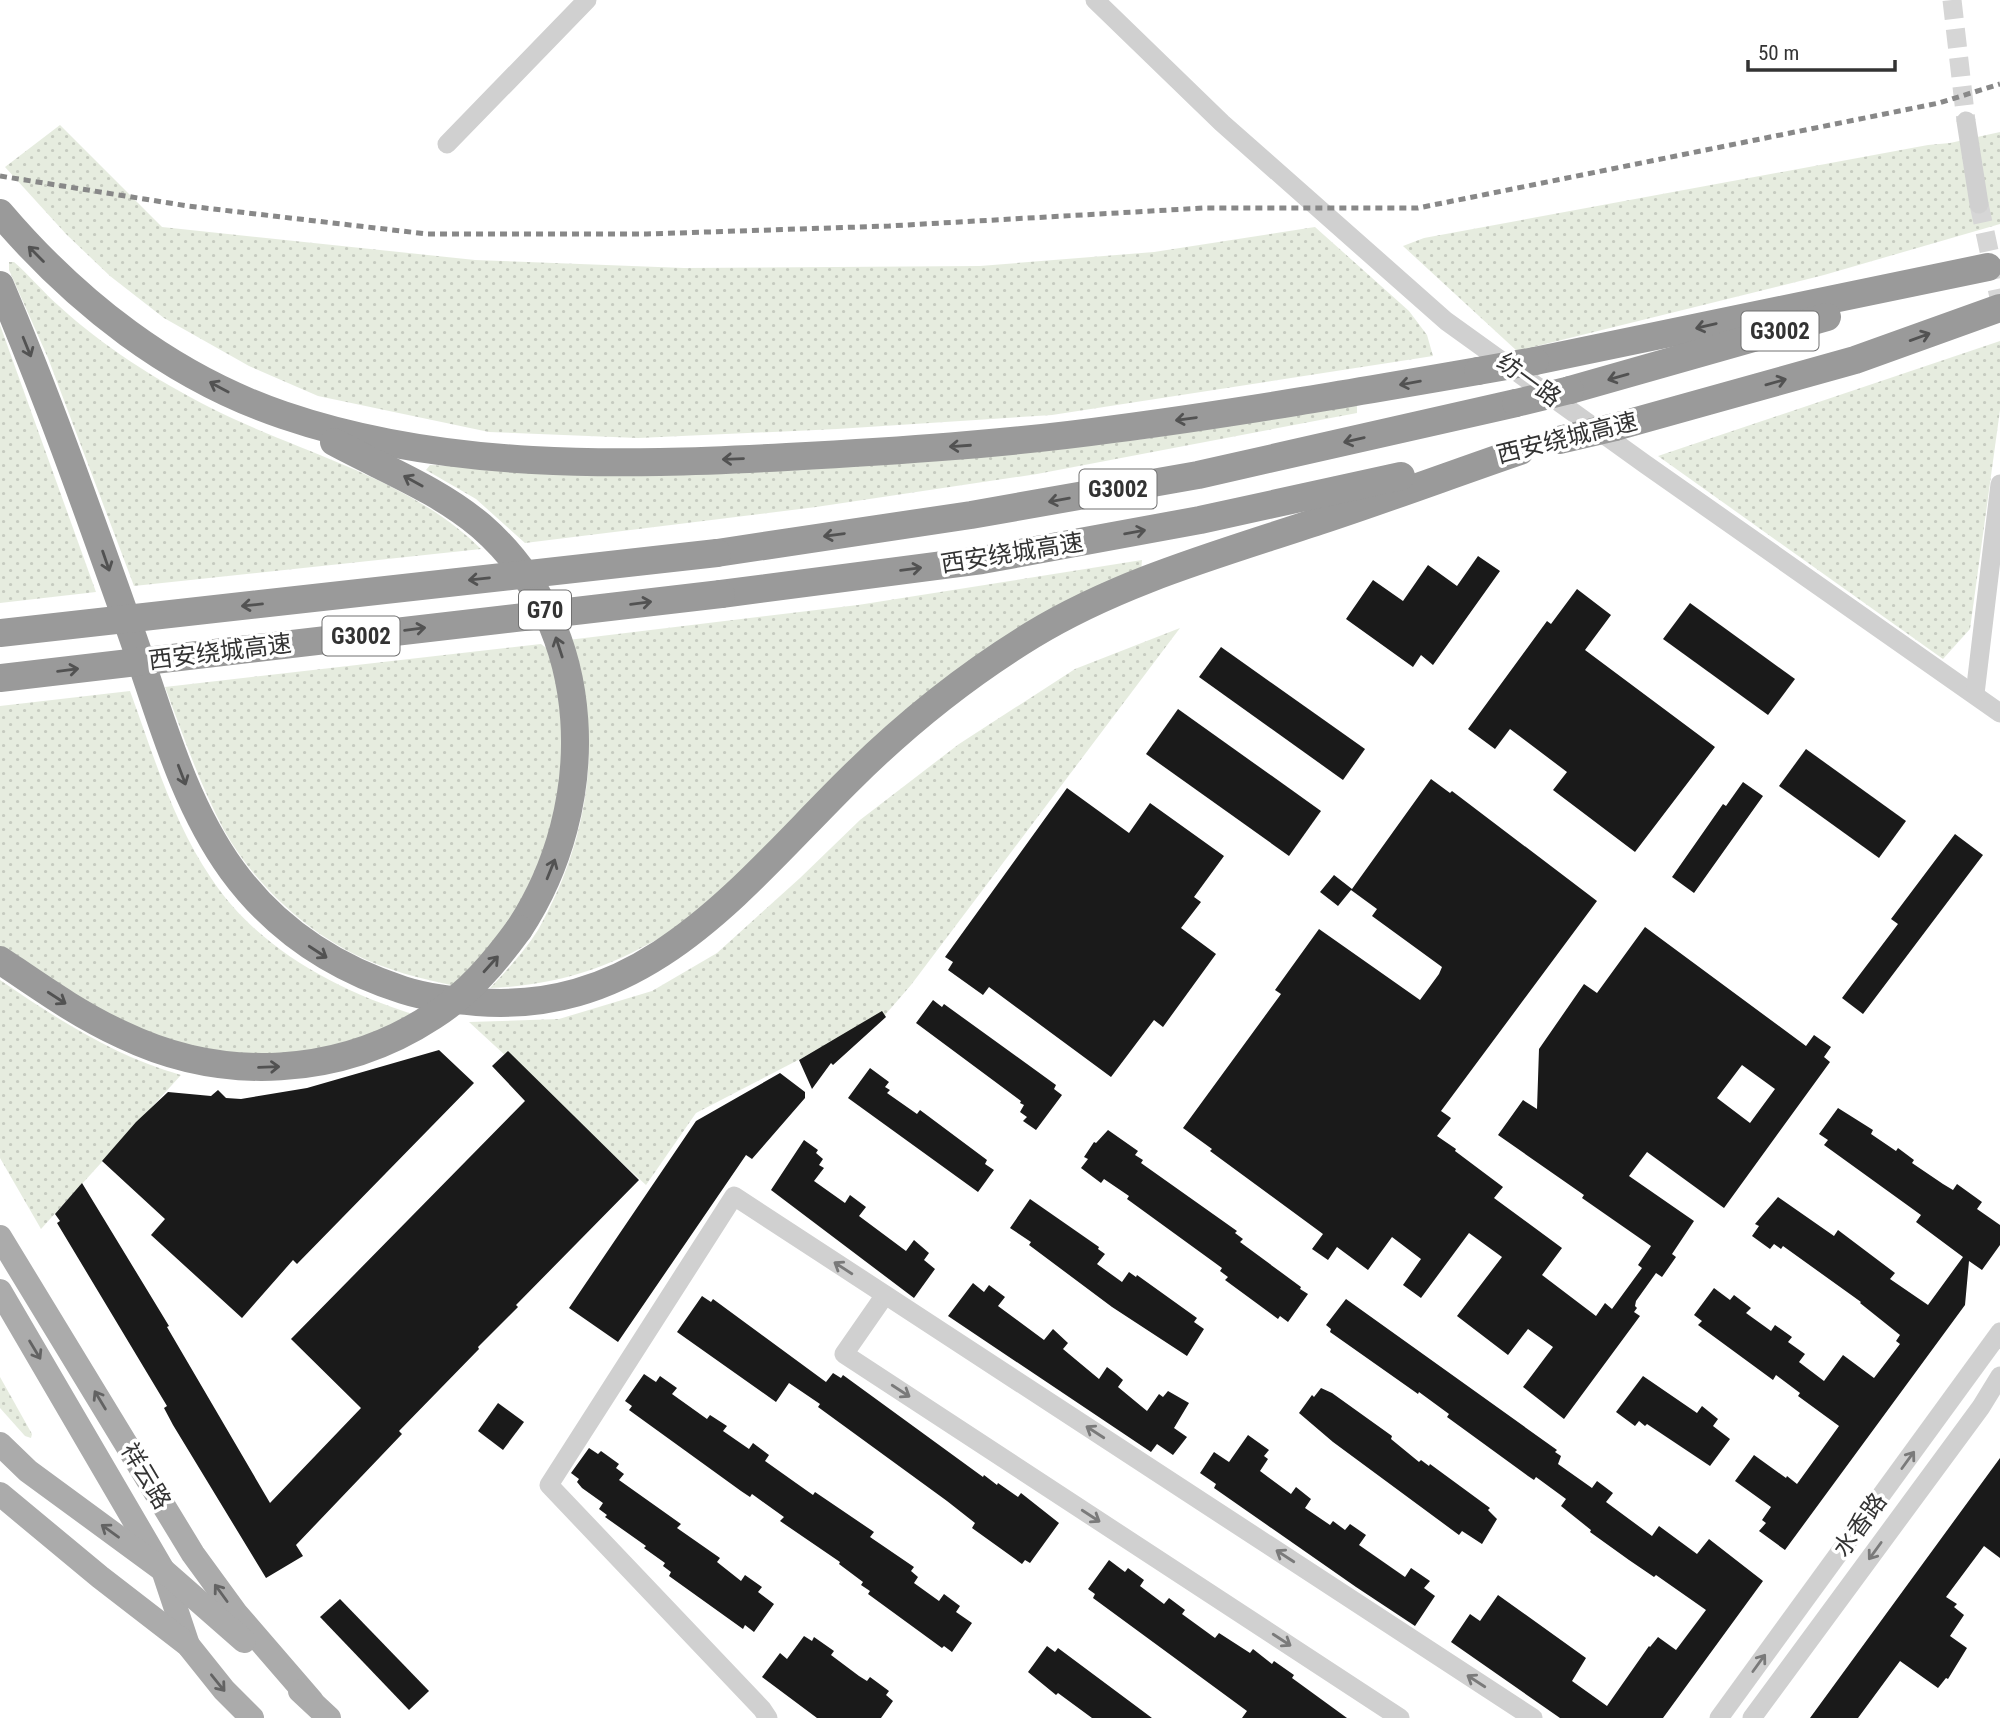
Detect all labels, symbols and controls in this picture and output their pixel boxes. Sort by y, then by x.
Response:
scale bar [1748,28,1895,72]
text: 50 m [1758,41,1799,65]
one-way arrow [28,246,45,263]
road number: G3002 [1742,312,1818,350]
one-way arrow [1695,319,1718,333]
one-way arrow [1908,329,1930,342]
one-way arrow [21,336,34,358]
street label: 纺一路 [1492,348,1566,412]
one-way arrow [1607,371,1629,384]
one-way arrow [1764,375,1786,388]
one-way arrow [1399,377,1422,390]
one-way arrow [209,380,230,394]
street label: 西安绕城高速 [1494,407,1640,469]
one-way arrow [1175,413,1198,426]
one-way arrow [1343,434,1366,447]
one-way arrow [949,440,972,453]
one-way arrow [721,453,744,466]
road number: G3002 [1080,470,1156,509]
one-way arrow [403,474,423,488]
one-way arrow [1048,494,1071,507]
one-way arrow [1123,525,1146,538]
street label: 西安绕城高速 [939,528,1085,578]
one-way arrow [823,529,846,542]
one-way arrow [101,549,113,571]
one-way arrow [899,562,921,575]
one-way arrow [468,573,490,586]
road number: G70 [519,590,571,630]
one-way arrow [630,596,652,609]
one-way arrow [242,598,264,611]
road number: G3002 [322,616,400,656]
one-way arrow [404,623,426,636]
street label: 西安绕城高速 [147,629,293,675]
one-way arrow [552,636,564,658]
one-way arrow [56,663,79,676]
one-way arrow [176,764,189,785]
one-way arrow [546,859,559,880]
one-way arrow [308,945,328,959]
one-way arrow [483,955,499,973]
one-way arrow [46,991,66,1005]
one-way arrow [258,1061,281,1074]
one-way arrow [833,1260,853,1274]
one-way arrow [28,1339,42,1359]
one-way arrow [891,1384,910,1399]
one-way arrow [92,1391,106,1411]
one-way arrow [1085,1425,1105,1439]
street label: 祥云路 [115,1438,177,1514]
one-way arrow [1900,1450,1915,1469]
street label: 水香路 [1828,1488,1892,1562]
one-way arrow [1081,1509,1100,1523]
one-way arrow [101,1524,120,1538]
one-way arrow [1868,1542,1883,1561]
one-way arrow [1276,1549,1295,1564]
one-way arrow [213,1584,228,1603]
one-way arrow [1271,1634,1291,1648]
one-way arrow [1752,1654,1766,1673]
one-way arrow [211,1673,226,1691]
one-way arrow [1466,1673,1486,1687]

